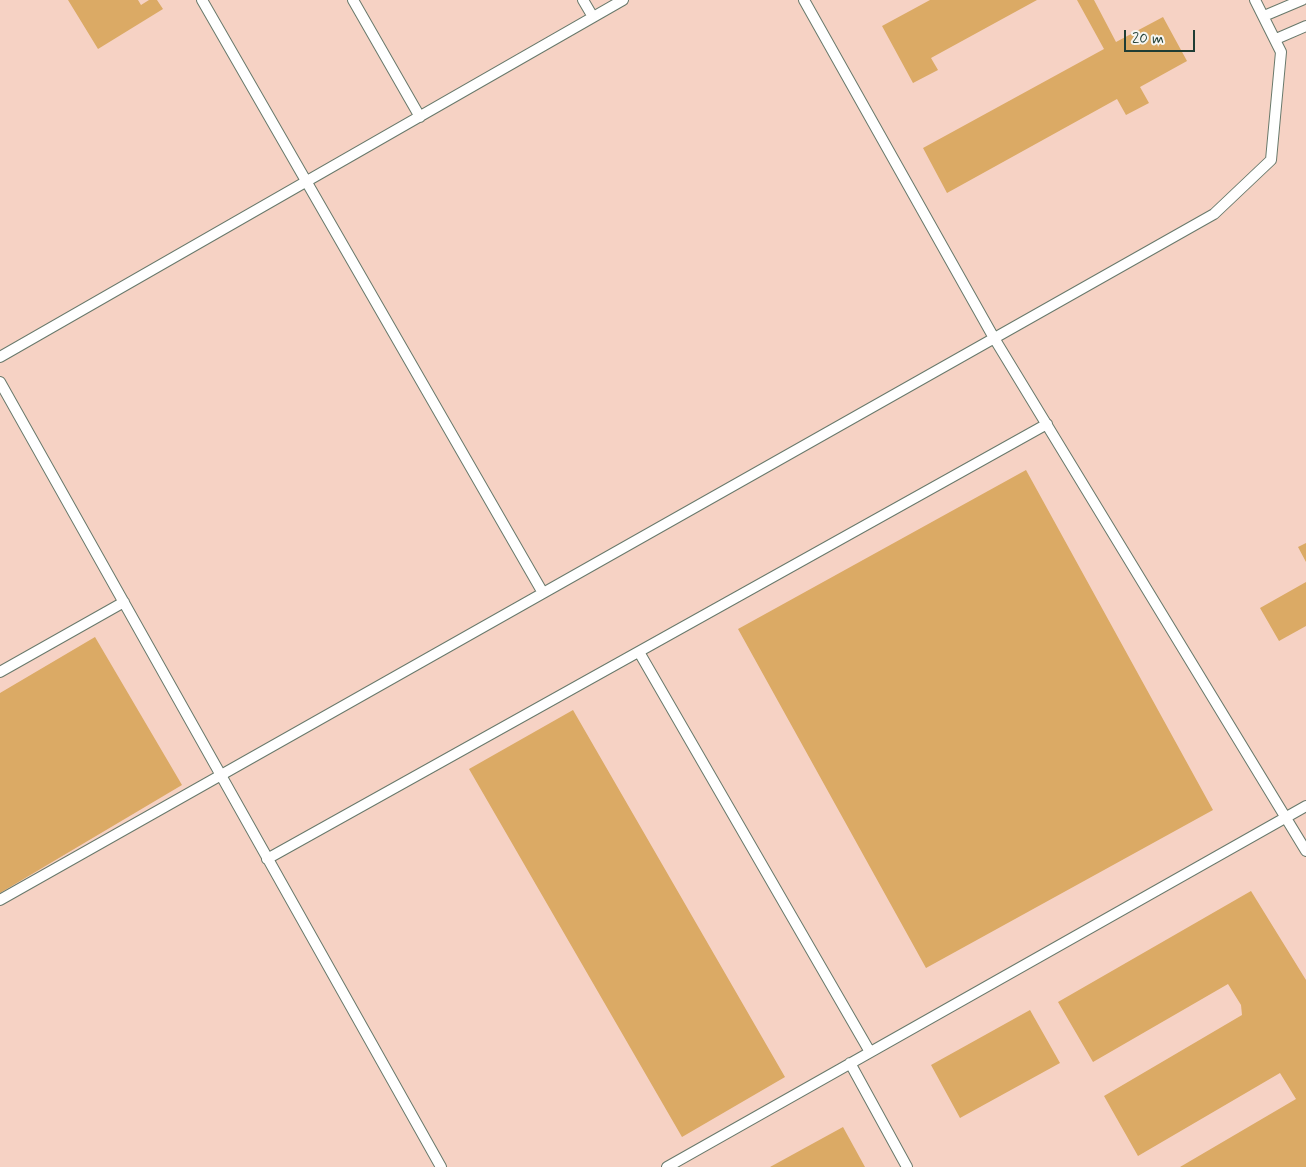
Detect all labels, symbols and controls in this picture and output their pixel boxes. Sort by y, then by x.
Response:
scale bar [1126,20,1197,52]
text: 20 m [1132,29,1164,49]

